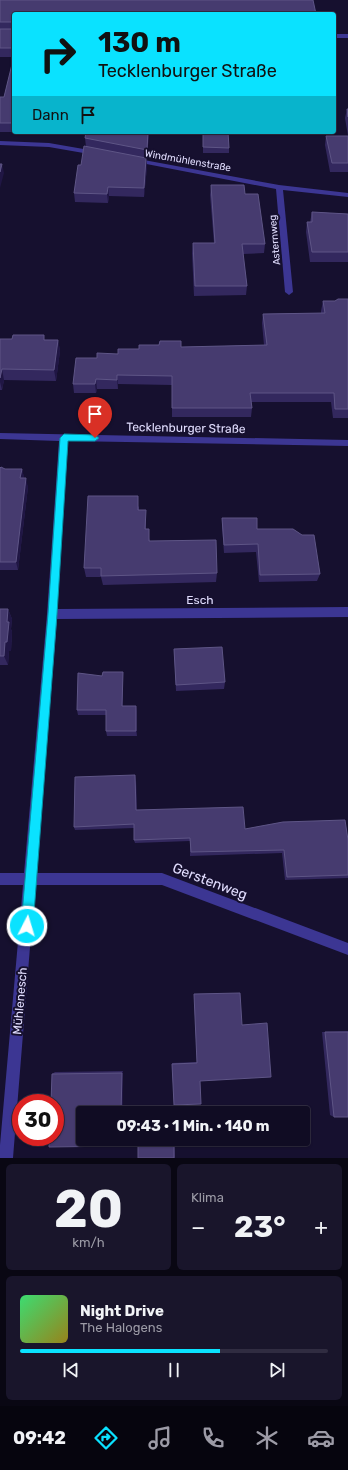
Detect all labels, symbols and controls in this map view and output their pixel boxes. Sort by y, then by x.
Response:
text: 130 m [98,26,181,59]
icon: right [32,28,84,80]
text: Tecklenburger Straße [98,60,277,82]
icon: arrive [77,104,99,126]
text: Dann [32,106,69,124]
street label: Windmühlenstraße [144,147,232,175]
street label: Asternweg [267,214,283,266]
pin [78,397,112,438]
icon: arrive [84,403,106,425]
street label: Tecklenburger Straße [126,420,246,436]
street label: Esch [186,593,214,607]
street label: Gerstenweg [170,859,250,904]
position arrow [6,905,48,947]
street label: Mühlenesch [10,967,30,1035]
speed limit sign: 30 [12,1094,64,1146]
text: 09:43 · 1 Min. · 140 m [116,1117,270,1135]
text: 20 [54,1178,123,1240]
text: Klima [191,1190,224,1205]
text: 23° [234,1209,286,1245]
text: − [191,1214,205,1241]
text: + [314,1214,328,1241]
text: km/h [72,1235,105,1250]
text: Night Drive [80,1302,164,1320]
text: The Halogens [80,1320,162,1335]
icon: previous [60,1359,82,1381]
icon: pause [163,1359,185,1381]
icon: next [266,1359,288,1381]
icon: directions [92,1424,120,1452]
icon: music [146,1424,174,1452]
icon: phone [199,1424,227,1452]
icon: climate [253,1424,281,1452]
icon: car [307,1424,335,1452]
text: 09:42 [13,1427,66,1449]

